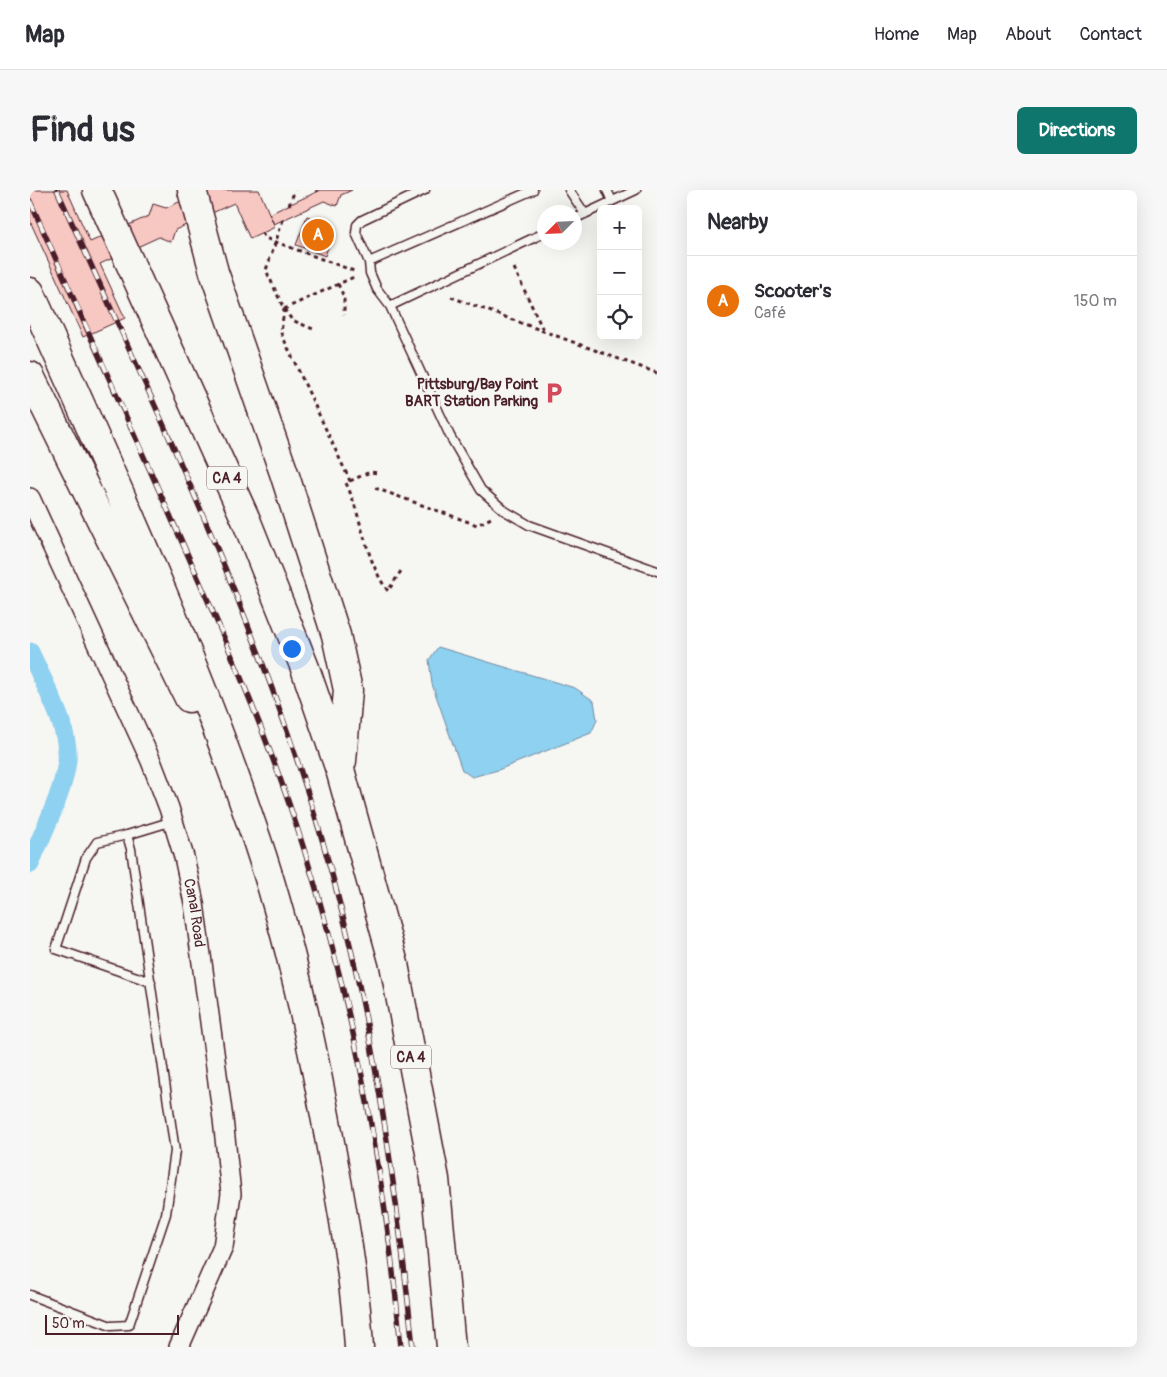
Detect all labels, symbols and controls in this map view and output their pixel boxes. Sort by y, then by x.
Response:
text: Map [25,20,65,49]
text: Home [874,23,919,46]
text: Map [947,23,977,46]
text: About [1005,23,1051,46]
text: Contact [1079,23,1142,46]
button: Directions [1017,107,1137,154]
text: Find us [30,108,135,152]
north arrow [537,205,582,250]
map controls [597,205,642,340]
button: + [597,205,642,250]
text: Nearby [707,209,768,236]
pin: A [302,216,334,254]
button: − [597,250,642,295]
text: Scooter's [754,279,831,303]
text: A [718,291,728,311]
text: 150 m [1073,291,1117,311]
button: locate [597,295,642,340]
text: Café [754,303,786,323]
place label: Pittsburg/Bay Point BART Station Parking [405,375,539,411]
parking icon: Pittsburg/Bay Point BART Station Parking [541,380,567,406]
road number: CA 4 [207,466,247,490]
your location [279,636,305,662]
street label: Canal Road [179,877,209,948]
road number: CA 4 [391,1046,431,1069]
scale bar [45,1312,179,1335]
text: 50 m [52,1315,85,1332]

